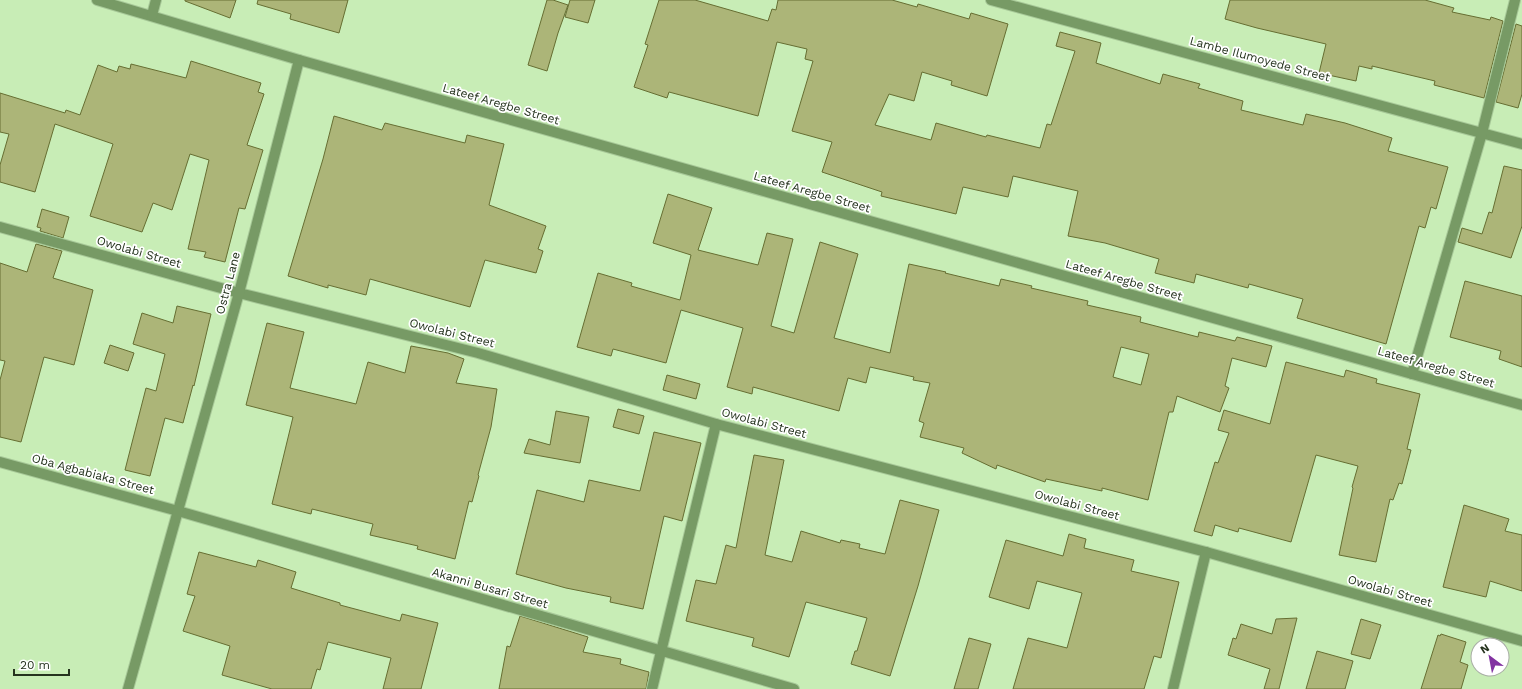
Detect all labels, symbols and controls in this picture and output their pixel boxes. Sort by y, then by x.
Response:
street label: Lambe Ilumoyede Street [1188,34,1332,84]
street label: Lateef Aregbe Street [441,81,561,127]
street label: Lateef Aregbe Street [752,169,872,215]
street label: Owolabi Street [95,233,183,271]
street label: Ostra Lane [213,250,243,316]
street label: Lateef Aregbe Street [1064,257,1184,303]
street label: Owolabi Street [408,316,496,350]
street label: Lateef Aregbe Street [1376,344,1496,390]
street label: Owolabi Street [720,405,808,441]
street label: Oba Agbabiaka Street [30,451,156,497]
street label: Owolabi Street [1033,487,1121,523]
street label: Akanni Busari Street [430,565,550,611]
street label: Owolabi Street [1346,572,1434,610]
north arrow [1470,637,1510,677]
text: N [1478,641,1492,657]
scale bar [14,651,69,677]
text: 20 m [20,658,50,672]

